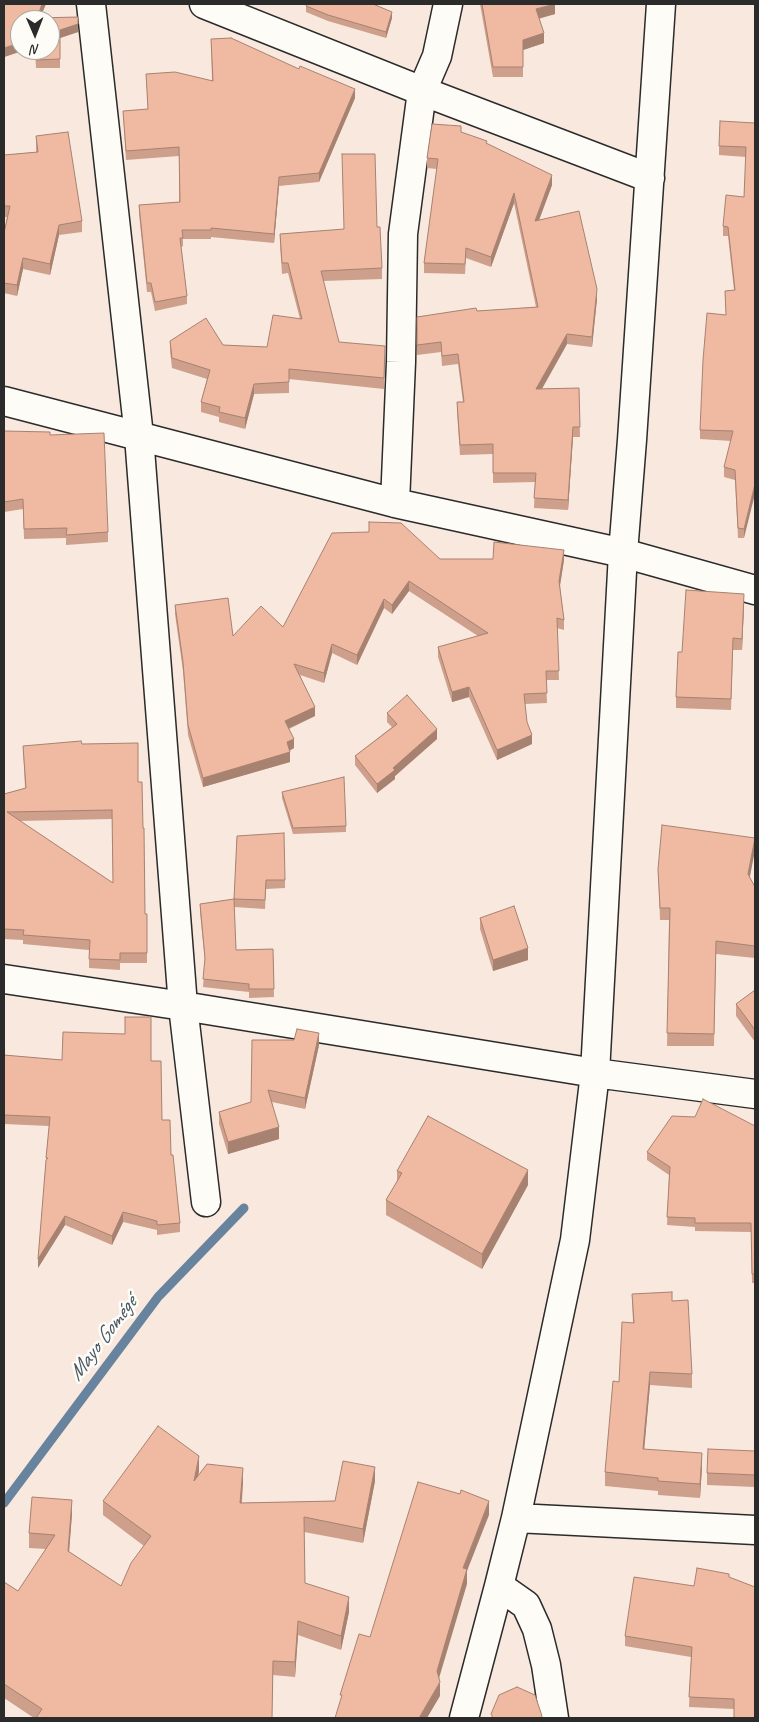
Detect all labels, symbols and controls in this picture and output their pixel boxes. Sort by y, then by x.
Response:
north arrow [10,10,60,60]
text: N [31,41,40,58]
water label: Mayo Gomégé [63,1292,143,1386]

